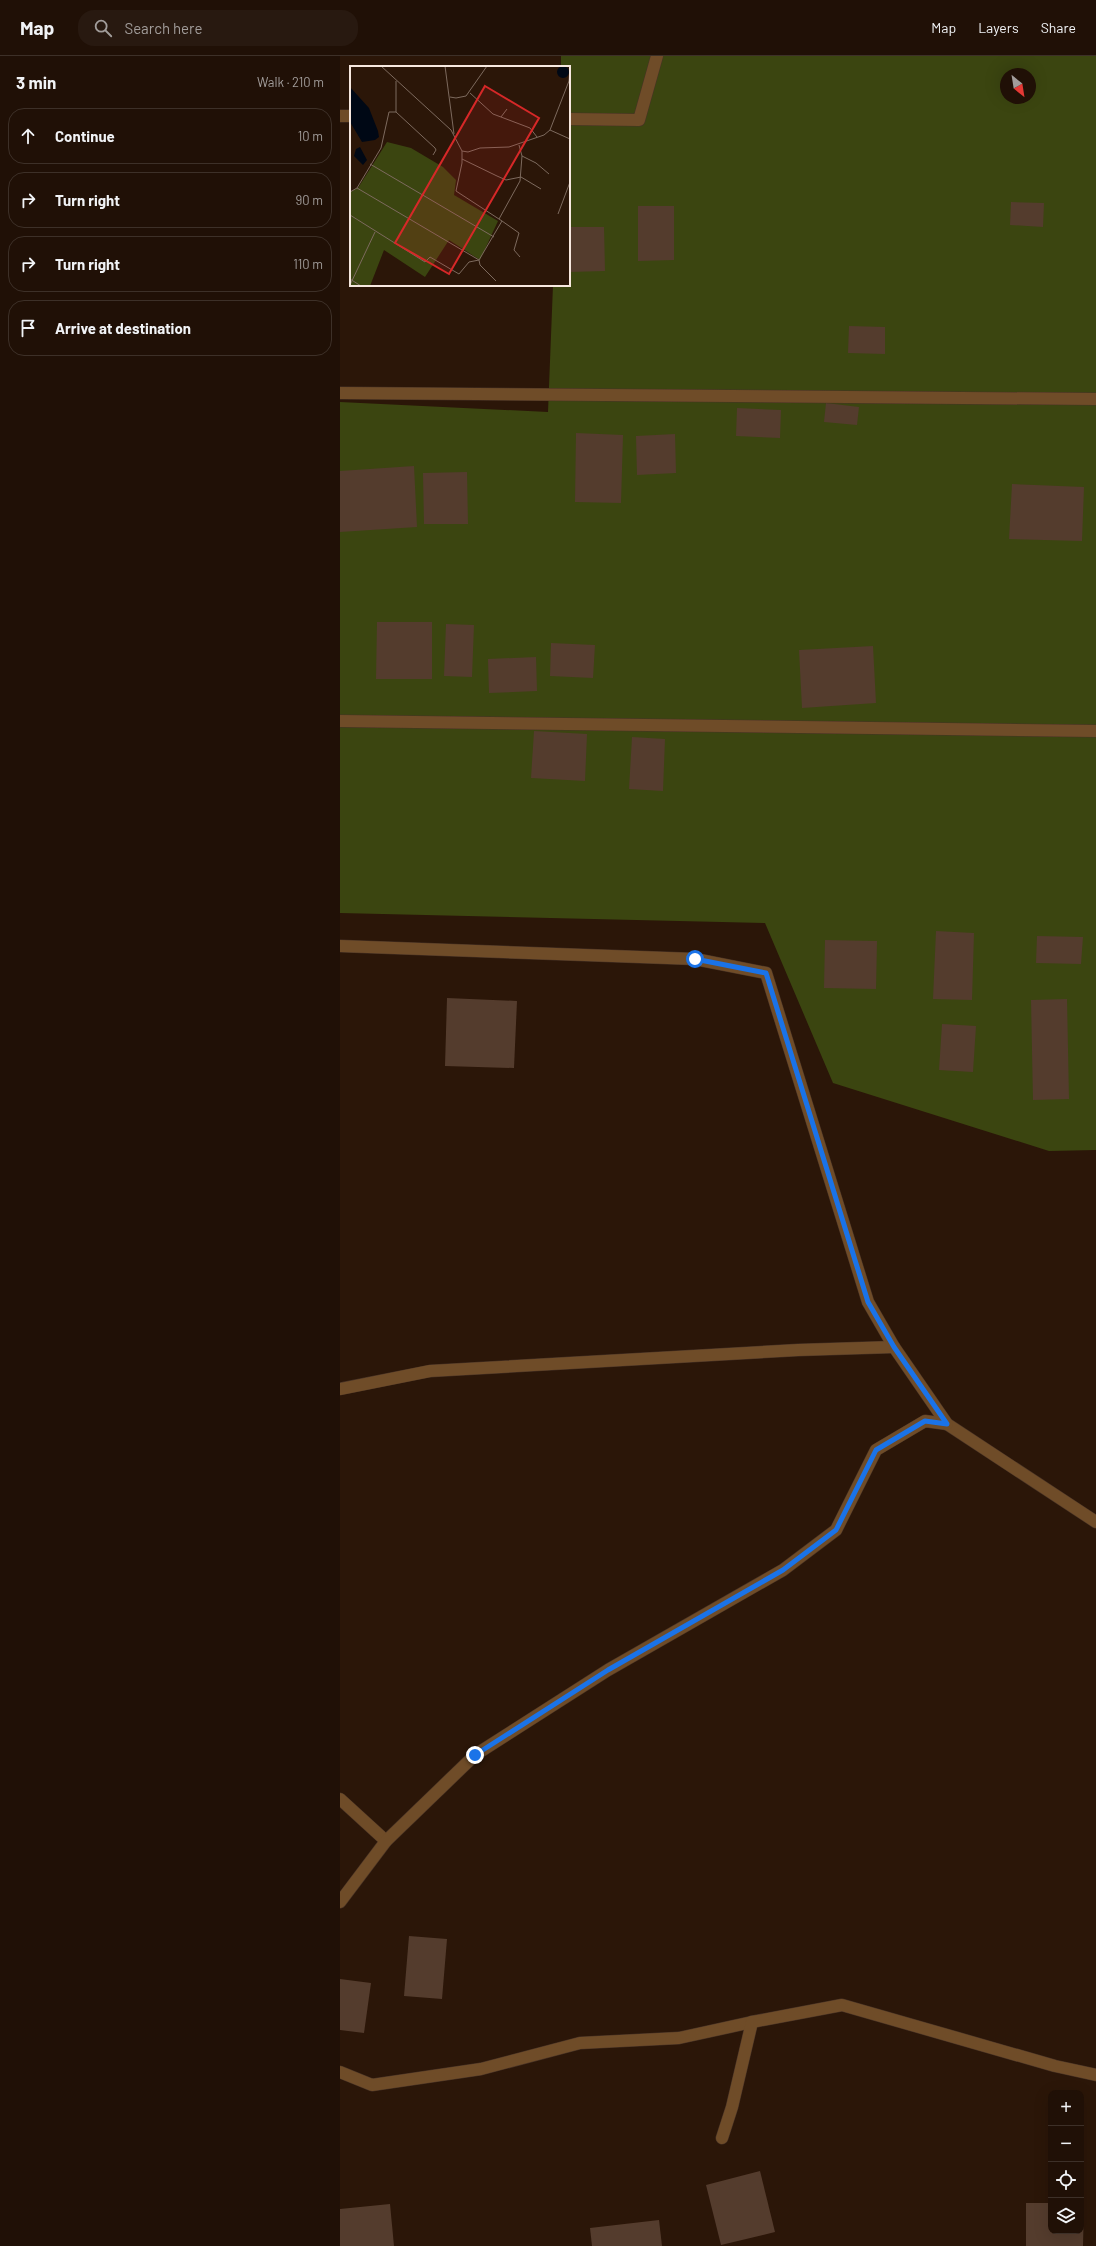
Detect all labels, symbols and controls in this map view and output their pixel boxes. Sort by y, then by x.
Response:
search box [78,10,358,46]
text: Map [20,16,54,39]
icon: search [92,17,114,39]
text: Search here [124,19,202,37]
text: Map [931,19,956,36]
text: Layers [978,19,1019,36]
text: Share [1041,19,1076,36]
inset map [350,66,570,286]
north arrow [1000,68,1036,104]
text: 3 min [16,72,56,92]
text: Walk · 210 m [257,74,324,90]
icon: ahead [17,125,39,147]
text: Continue [55,127,115,145]
text: 10 m [298,128,323,144]
icon: right [17,189,39,211]
text: Turn right [55,191,120,209]
text: 90 m [296,192,323,208]
icon: right [17,253,39,275]
text: Turn right [55,255,120,273]
text: 110 m [293,256,323,272]
icon: arrive [17,317,39,339]
text: Arrive at destination [55,319,191,337]
route start [686,950,704,968]
route end [466,1746,484,1764]
map controls [1048,2090,1084,2234]
button: + [1048,2090,1084,2126]
button: − [1048,2126,1084,2162]
button: locate [1048,2162,1084,2198]
button: layers [1048,2198,1084,2234]

